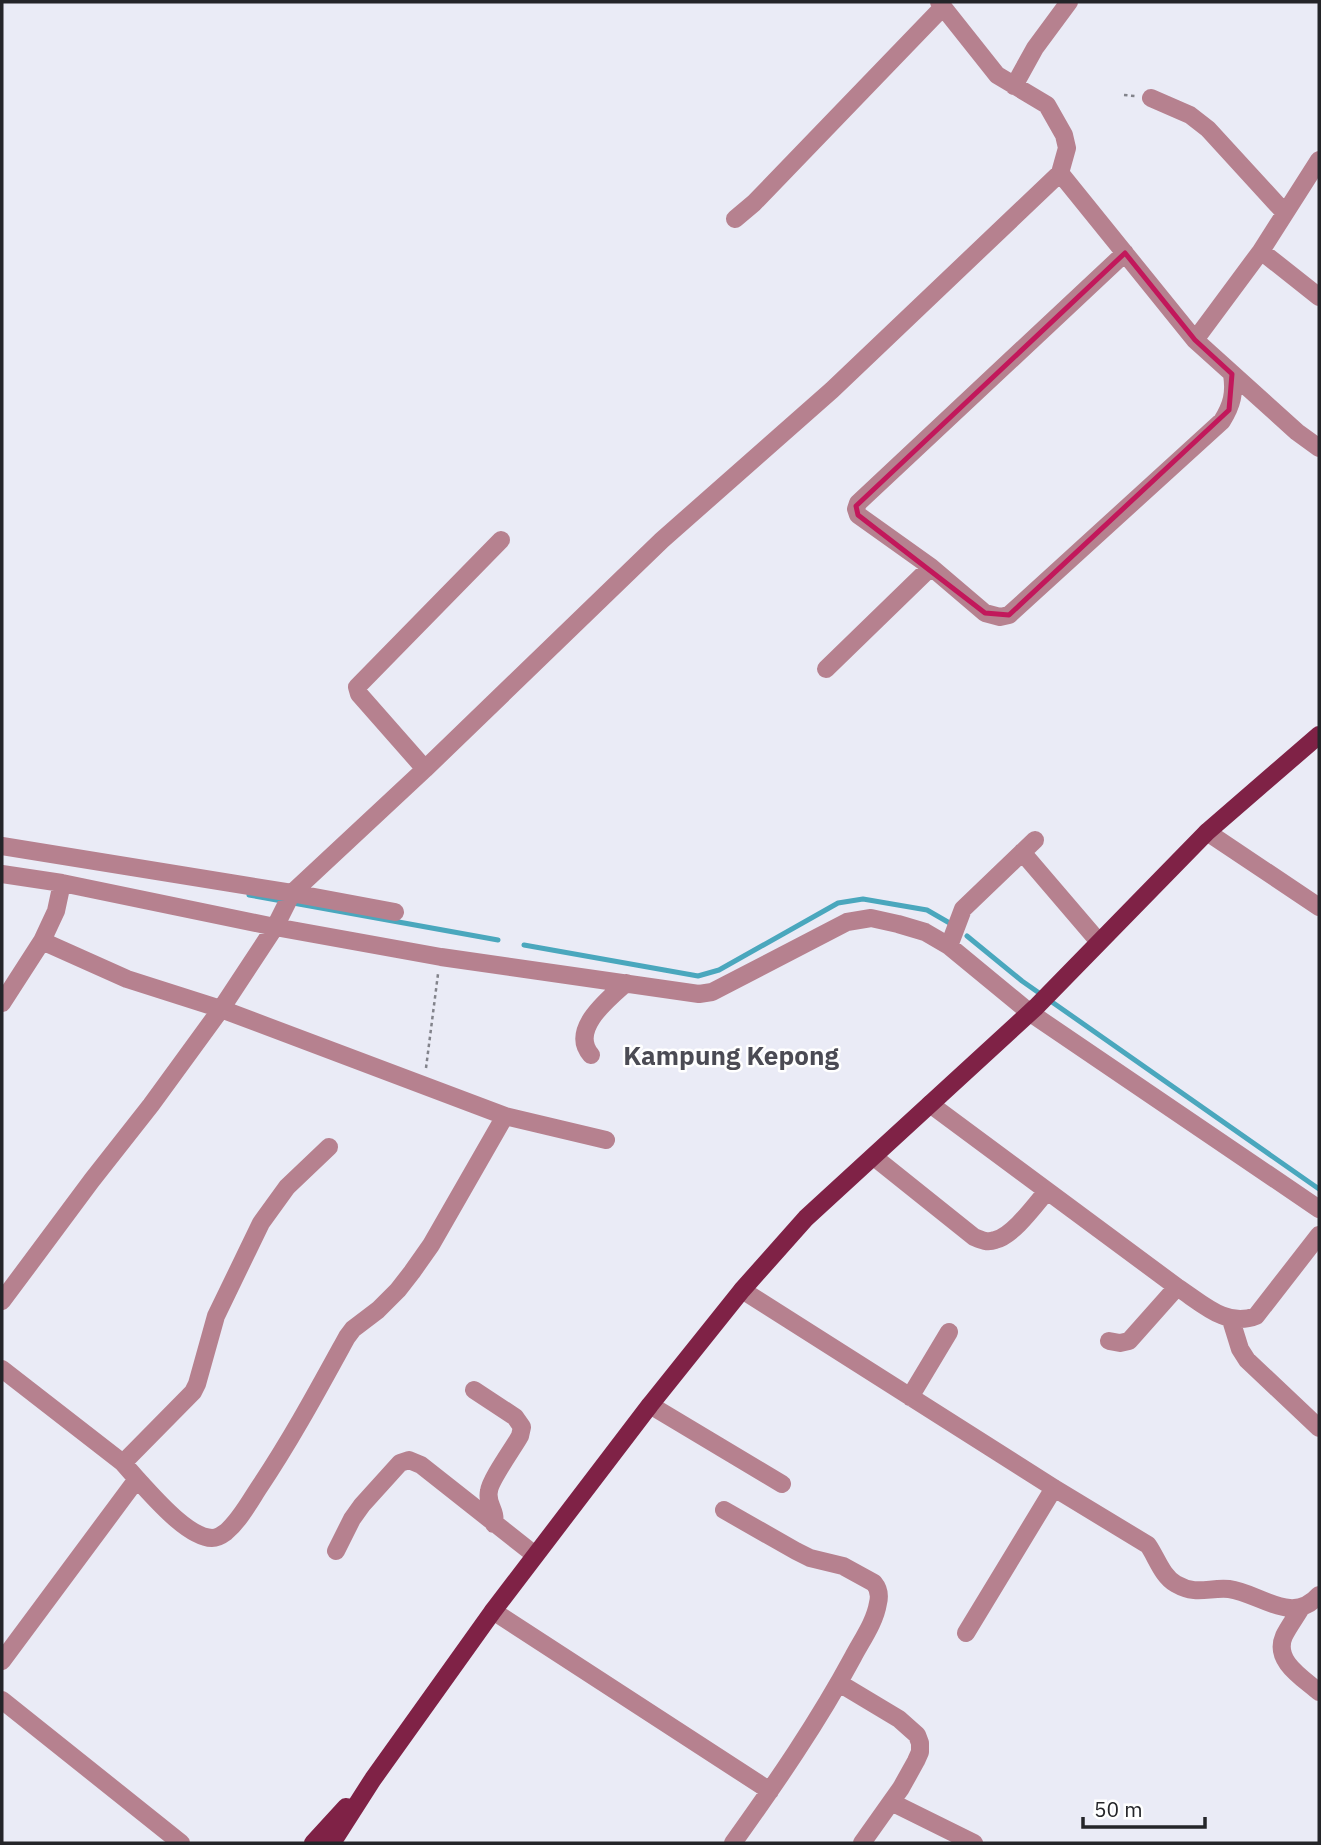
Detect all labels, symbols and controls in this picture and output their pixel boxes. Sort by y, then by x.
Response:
district label: Kampung Kepong [623,1038,839,1072]
scale bar [1083,1786,1206,1830]
text: 50 m [1094,1795,1143,1823]

